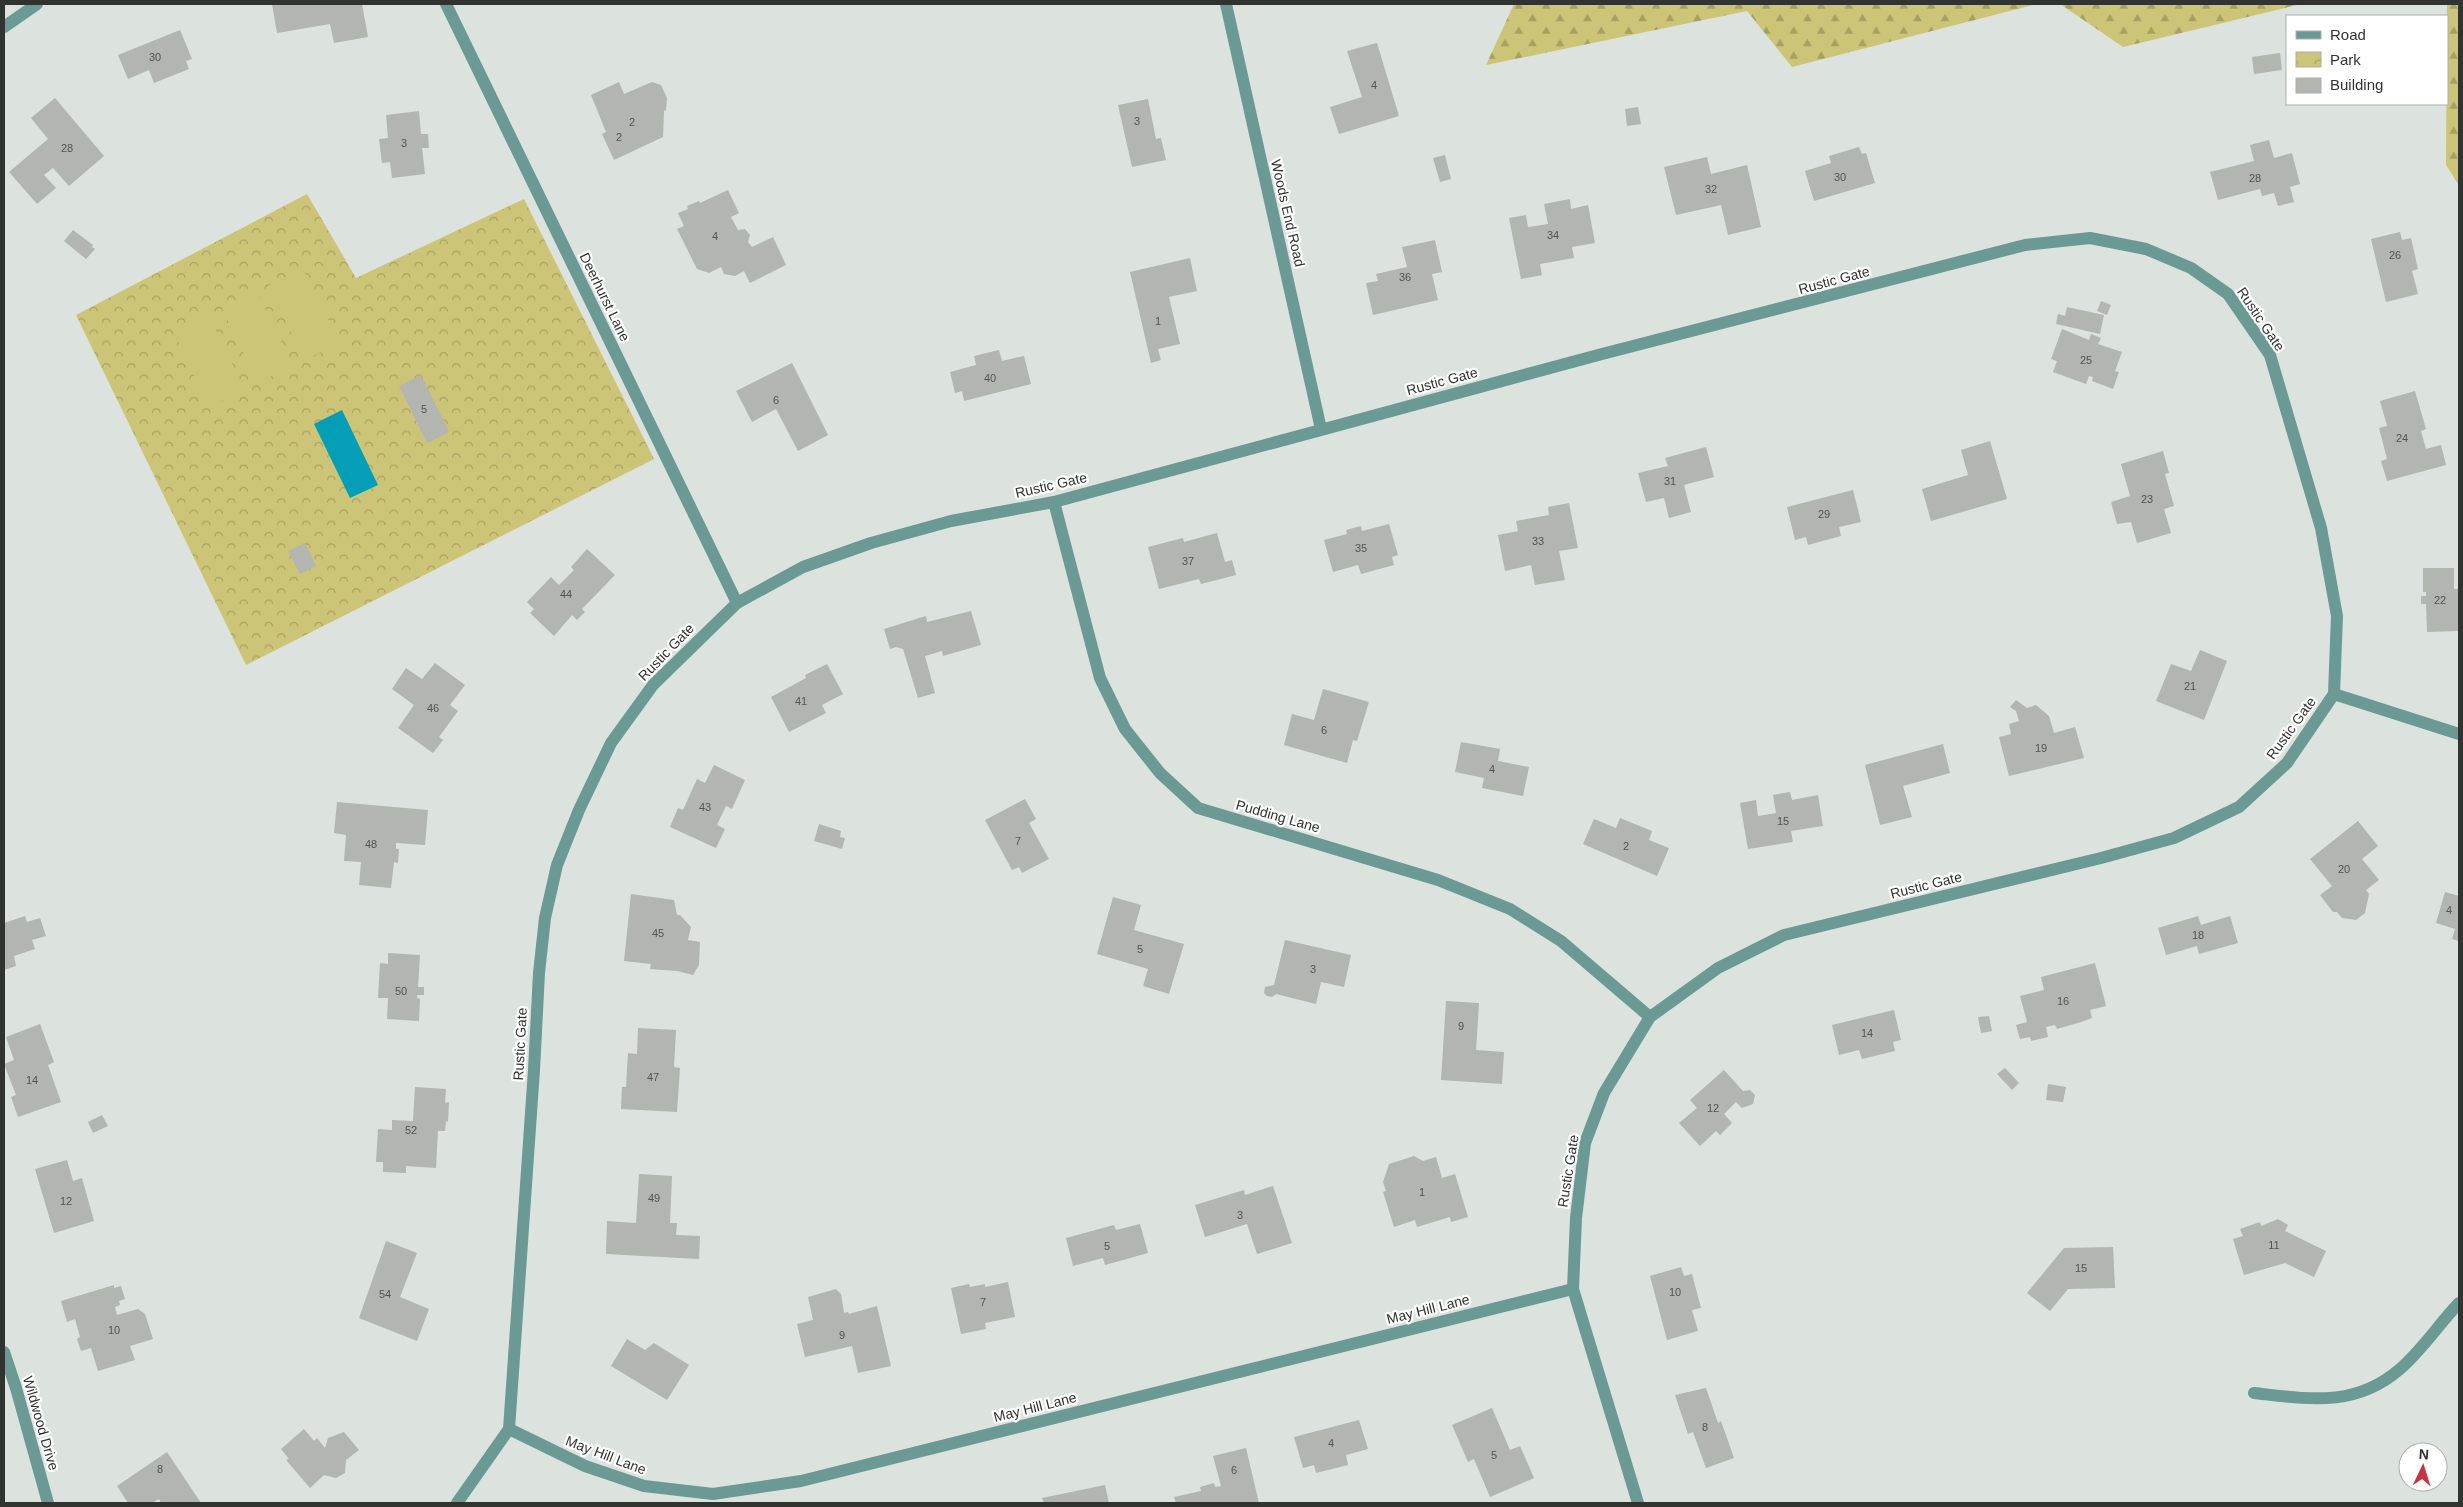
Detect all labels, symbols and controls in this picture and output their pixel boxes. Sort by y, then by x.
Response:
legend [2286,15,2448,105]
text: Road [2330,26,2366,43]
house number: 30 [149,51,161,63]
text: Park [2330,51,2361,68]
text: Building [2330,76,2383,93]
house number: 4 [1371,79,1377,91]
house number: 3 [1134,115,1140,127]
house number: 2 [629,116,635,128]
house number: 2 [616,131,622,143]
house number: 3 [401,137,407,149]
house number: 28 [61,142,73,154]
street label: Woods End Road [1268,158,1308,268]
house number: 30 [1834,171,1846,183]
house number: 28 [2249,172,2261,184]
house number: 32 [1705,183,1717,195]
house number: 34 [1547,229,1559,241]
house number: 4 [712,230,718,242]
house number: 26 [2389,249,2401,261]
street label: Deerhurst Lane [577,250,633,344]
street label: Rustic Gate [1797,263,1872,297]
house number: 36 [1399,271,1411,283]
street label: Rustic Gate [2234,284,2288,354]
house number: 1 [1155,315,1161,327]
house number: 25 [2080,354,2092,366]
street label: Rustic Gate [1405,364,1480,398]
house number: 40 [984,372,996,384]
house number: 6 [773,394,779,406]
house number: 5 [421,403,427,415]
house number: 24 [2396,432,2408,444]
street label: Rustic Gate [1014,469,1089,501]
house number: 31 [1664,475,1676,487]
house number: 23 [2141,493,2153,505]
house number: 29 [1818,508,1830,520]
house number: 33 [1532,535,1544,547]
house number: 35 [1355,542,1367,554]
house number: 37 [1182,555,1194,567]
house number: 44 [560,588,572,600]
house number: 22 [2434,594,2446,606]
street label: Rustic Gate [635,620,697,684]
house number: 21 [2184,680,2196,692]
street label: Rustic Gate [2263,694,2319,762]
house number: 41 [795,695,807,707]
house number: 46 [427,702,439,714]
house number: 6 [1321,724,1327,736]
house number: 19 [2035,742,2047,754]
house number: 4 [1489,763,1495,775]
street label: Pudding Lane [1234,796,1322,836]
house number: 43 [699,801,711,813]
house number: 15 [1777,815,1789,827]
house number: 7 [1015,835,1021,847]
house number: 48 [365,838,377,850]
house number: 2 [1623,840,1629,852]
house number: 20 [2338,863,2350,875]
street label: Rustic Gate [1889,868,1964,902]
house number: 4 [2446,904,2452,916]
house number: 45 [652,927,664,939]
house number: 18 [2192,929,2204,941]
house number: 5 [1137,943,1143,955]
house number: 3 [1310,963,1316,975]
house number: 50 [395,985,407,997]
house number: 16 [2057,995,2069,1007]
street label: Rustic Gate [510,1007,530,1081]
house number: 9 [1458,1020,1464,1032]
house number: 14 [1861,1027,1873,1039]
house number: 47 [647,1071,659,1083]
house number: 14 [26,1074,38,1086]
house number: 12 [1707,1102,1719,1114]
house number: 52 [405,1124,417,1136]
street label: Rustic Gate [1554,1133,1582,1208]
house number: 1 [1419,1186,1425,1198]
house number: 49 [648,1192,660,1204]
house number: 12 [60,1195,72,1207]
house number: 3 [1237,1209,1243,1221]
house number: 11 [2268,1239,2280,1251]
house number: 5 [1104,1240,1110,1252]
house number: 15 [2075,1262,2087,1274]
house number: 10 [1669,1286,1681,1298]
house number: 54 [379,1288,391,1300]
street label: May Hill Lane [1385,1291,1471,1327]
house number: 7 [980,1296,986,1308]
house number: 10 [108,1324,120,1336]
house number: 9 [839,1329,845,1341]
street label: Wildwood Drive [20,1374,62,1472]
street label: May Hill Lane [992,1389,1078,1425]
house number: 8 [1702,1421,1708,1433]
street label: May Hill Lane [564,1432,649,1478]
house number: 4 [1328,1437,1334,1449]
north arrow [2398,1442,2448,1492]
text: N [2418,1446,2430,1462]
house number: 5 [1491,1449,1497,1461]
house number: 8 [157,1463,163,1475]
house number: 6 [1231,1464,1237,1476]

